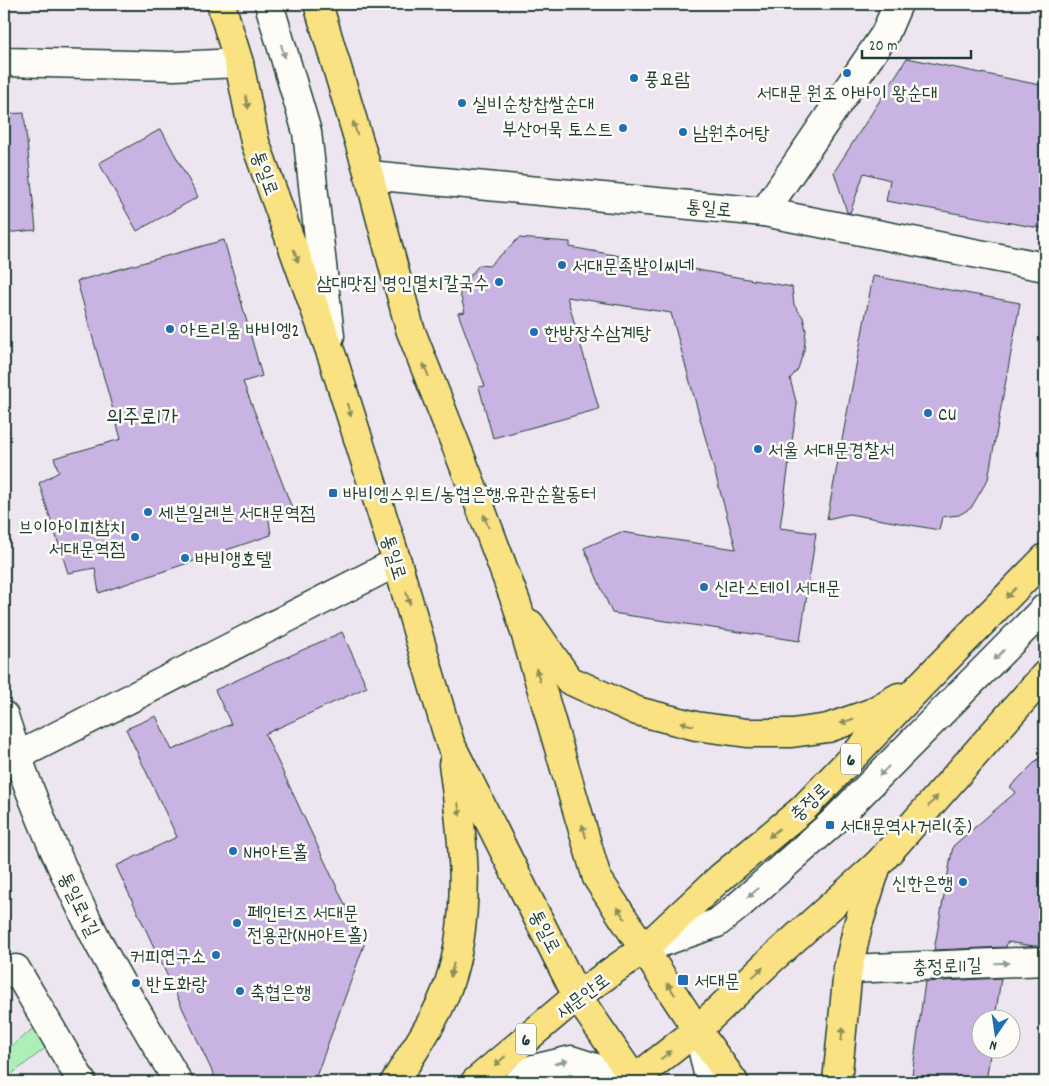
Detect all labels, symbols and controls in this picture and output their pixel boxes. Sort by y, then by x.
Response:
scale bar [862,28,970,60]
text: 20 m [869,36,897,58]
one-way arrow [279,43,287,58]
marker: 서대문 원조 아바이 왕순대 [841,67,853,79]
place label: 풍요람 [644,68,691,95]
marker: 풍요람 [628,72,640,84]
place label: 서대문 원조 아바이 왕순대 [756,82,938,109]
place label: 실비순창찹쌀순대 [472,93,594,120]
one-way arrow [243,94,251,109]
marker: 실비순창찹쌀순대 [456,97,468,109]
place label: 부산어묵 토스트 [502,118,613,145]
one-way arrow [351,121,359,136]
marker: 부산어묵 토스트 [617,122,629,134]
place label: 남원추어탕 [693,122,770,149]
marker: 남원추어탕 [677,126,689,138]
street label: 통일로 [242,148,283,200]
street label: 통일로 [685,195,733,226]
one-way arrow [292,249,300,264]
place label: 서대문족발이씨네 [572,255,694,282]
marker: 서대문족발이씨네 [556,259,568,271]
place label: 삼대맛집 명인멸치칼국수 [316,272,489,299]
marker: 삼대맛집 명인멸치칼국수 [493,276,505,288]
place label: 아트리움 바비엥2 [180,319,300,346]
place label: 한방장수삼계탕 [544,322,652,349]
marker: 아트리움 바비엥2 [164,323,176,335]
marker: 한방장수삼계탕 [528,326,540,338]
one-way arrow [422,362,430,377]
one-way arrow [345,402,353,417]
place label: CU [938,403,957,430]
district label: 의주로1가 [106,404,178,434]
marker: CU [922,407,934,419]
place label: 서울 서대문경찰서 [768,439,895,466]
marker: 서울 서대문경찰서 [752,443,764,455]
place label: 바비엥스위트/농협은행.유관순활동터 [343,483,596,510]
marker: 바비엥스위트/농협은행.유관순활동터 [327,487,339,499]
place label: 세븐일레븐 서대문역점 [158,502,315,529]
marker: 세븐일레븐 서대문역점 [142,506,154,518]
one-way arrow [482,514,489,529]
place label: 브이아이피참치 서대문역점 [18,516,125,565]
marker: 브이아이피참치 서대문역점 [129,531,141,543]
street label: 통일로 [372,532,411,584]
place label: 바비앵호텔 [195,548,271,575]
marker: 바비앵호텔 [179,552,191,564]
place label: 신라스테이 서대문 [714,577,841,604]
marker: 신라스테이 서대문 [698,581,710,593]
one-way arrow [1005,586,1017,598]
one-way arrow [404,591,412,606]
one-way arrow [993,649,1005,661]
one-way arrow [533,668,541,683]
one-way arrow [840,718,855,725]
one-way arrow [680,719,695,727]
road number: 6 [841,744,861,774]
one-way arrow [878,764,890,776]
street label: 충정로 [786,778,837,829]
one-way arrow [928,795,939,808]
one-way arrow [455,801,463,817]
place label: 서대문역사거리(중) [840,815,972,842]
marker: 서대문역사거리(중) [824,819,836,831]
one-way arrow [579,823,587,838]
one-way arrow [768,827,781,838]
place label: NH아트홀 [243,841,308,868]
marker: NH아트홀 [227,845,239,857]
street label: 통일로4길 [50,869,104,942]
place label: 신한은행 [892,872,953,899]
marker: 신한은행 [957,876,969,888]
one-way arrow [747,887,759,899]
place label: 페인터즈 서대문 전용관(NH아트홀) [247,902,368,951]
street label: 통일로 [520,906,565,959]
one-way arrow [616,906,626,920]
marker: 페인터즈 서대문 전용관(NH아트홀) [231,917,243,929]
place label: 커피연구소 [130,945,206,972]
marker: 커피연구소 [210,949,222,961]
street label: 충정로11길 [912,954,982,983]
one-way arrow [994,958,1010,966]
one-way arrow [448,962,456,977]
one-way arrow [752,966,764,978]
street label: 새문안로 [552,969,617,1027]
place label: 서대문 [694,970,740,997]
place label: 반도화랑 [146,973,208,1000]
marker: 서대문 [676,973,690,987]
marker: 반도화랑 [130,977,142,989]
place label: 축협은행 [250,981,311,1008]
one-way arrow [666,982,676,995]
marker: 축협은행 [234,985,246,997]
north arrow [972,1008,1022,1058]
road number: 6 [516,1024,536,1054]
one-way arrow [838,1026,846,1042]
text: N [988,1034,999,1055]
one-way arrow [659,1049,672,1060]
one-way arrow [494,1055,506,1067]
one-way arrow [553,1058,569,1066]

